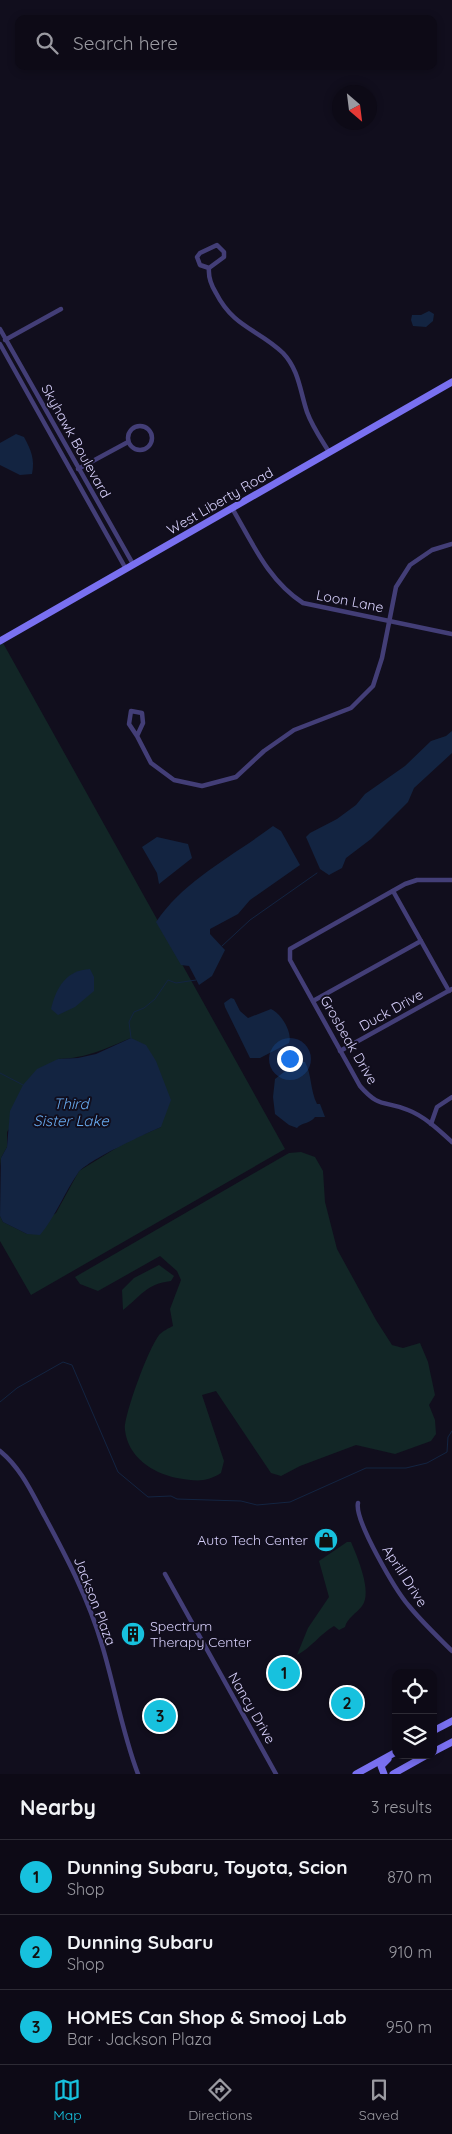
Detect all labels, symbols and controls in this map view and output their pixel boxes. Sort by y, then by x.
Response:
search box [15,15,437,70]
icon: search [33,29,61,57]
text: Search here [73,31,178,55]
north arrow [332,85,377,130]
street label: Skyhawk Boulevard [37,381,115,501]
street label: West Liberty Road [164,463,276,539]
street label: Loon Lane [315,586,385,616]
street label: Duck Drive [356,985,426,1035]
street label: Grosbeak Drive [316,992,382,1088]
your location [277,1046,303,1072]
water label: Third Sister Lake [33,1094,109,1130]
shop icon: Auto Tech Center [313,1527,339,1553]
place label: Auto Tech Center [197,1531,309,1549]
street label: Aprill Drive [378,1542,432,1610]
street label: Jackson Plaza [70,1554,120,1648]
place label: Spectrum Therapy Center [150,1617,252,1651]
building icon: Spectrum Therapy Center [120,1621,146,1647]
pin: 1 [268,1654,300,1692]
street label: Nancy Drive [224,1669,280,1747]
map controls [392,1669,437,1759]
button: locate [392,1669,437,1714]
pin: 2 [331,1684,363,1722]
pin: 3 [144,1697,176,1735]
button: layers [392,1714,437,1759]
text: Nearby [20,1794,96,1820]
text: 3 results [371,1797,432,1817]
text: Dunning Subaru, Toyota, Scion [67,1855,347,1879]
text: 1 [33,1867,39,1887]
text: 870 m [387,1867,432,1887]
text: Shop [67,1879,104,1899]
text: Dunning Subaru [67,1930,213,1954]
text: 2 [31,1942,41,1962]
text: 910 m [389,1942,432,1962]
text: Shop [67,1954,104,1974]
text: HOMES Can Shop & Smooj Lab [67,2005,347,2029]
text: 3 [32,2017,40,2037]
text: 950 m [386,2017,432,2037]
text: Bar · Jackson Plaza [67,2029,212,2049]
tab: Map [53,2076,82,2124]
tab: Directions [188,2076,252,2124]
tab: Saved [359,2076,399,2124]

